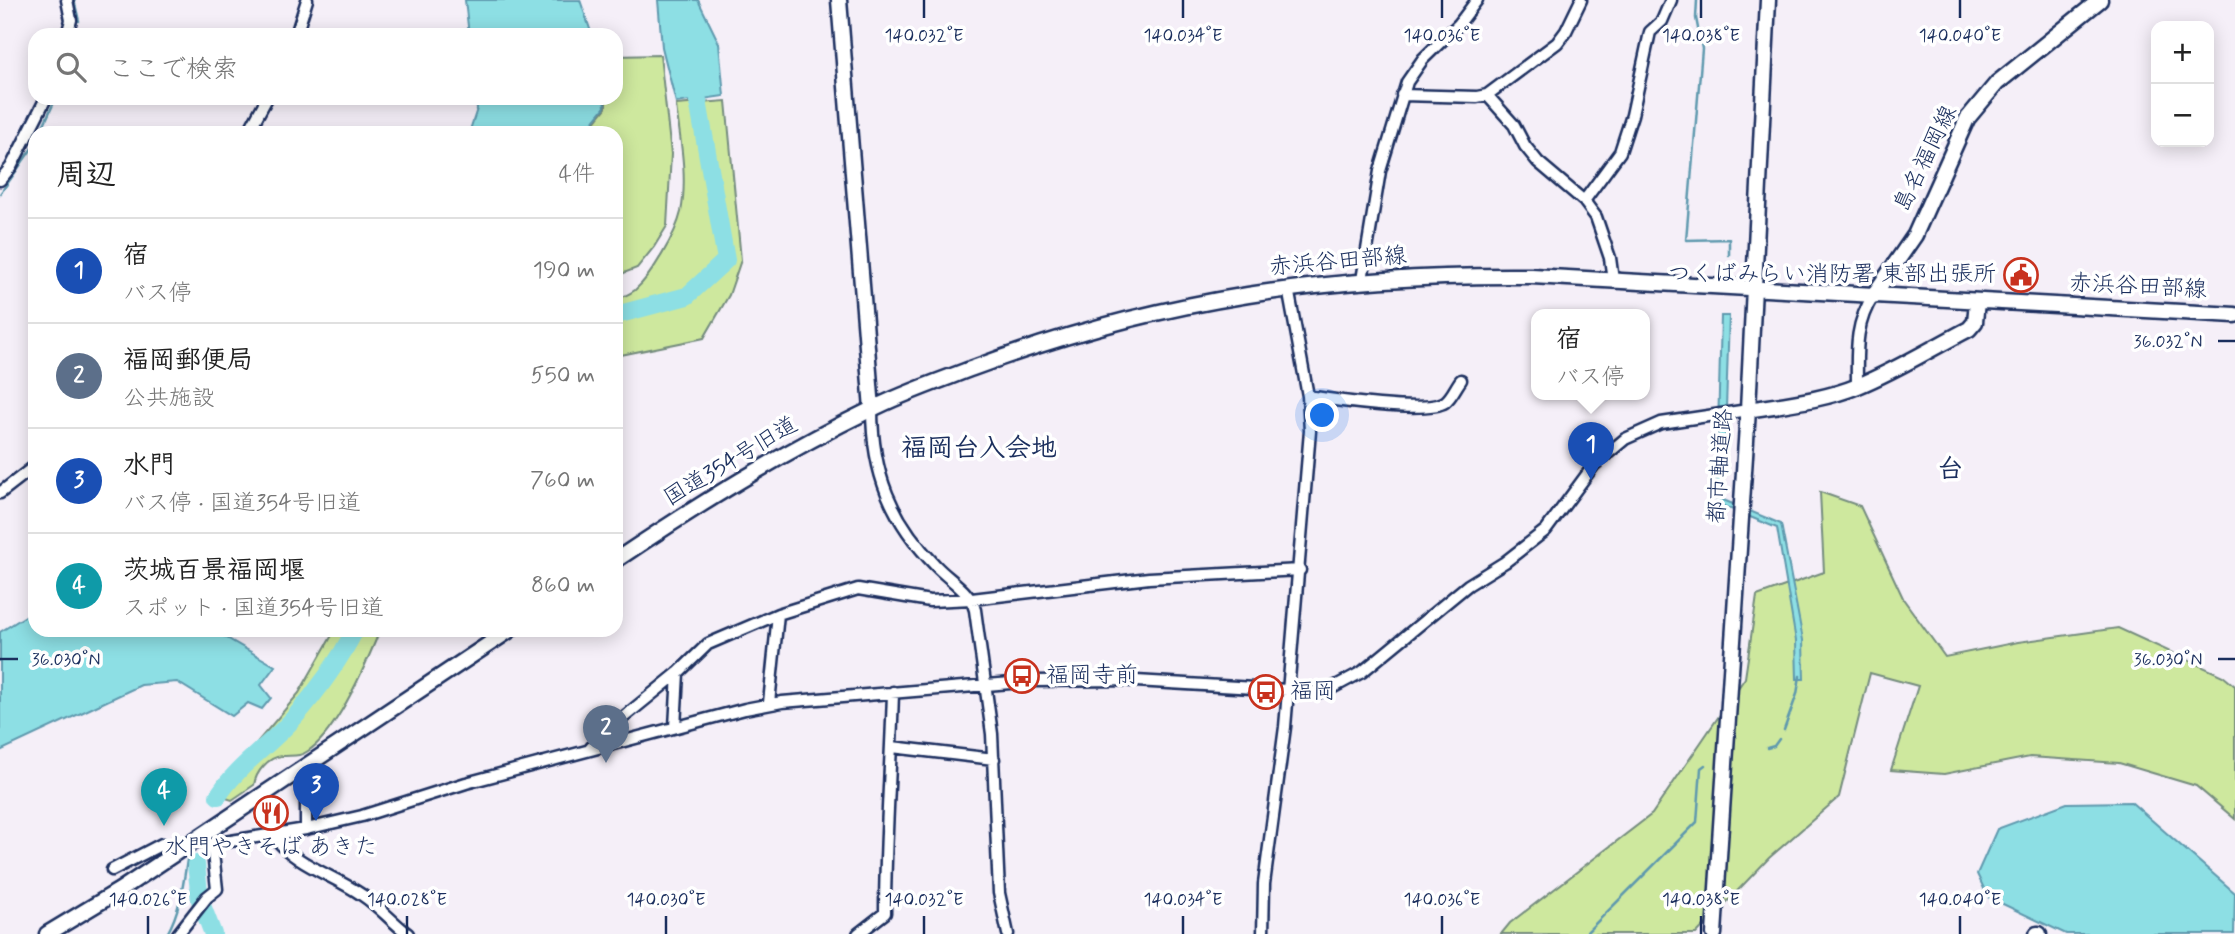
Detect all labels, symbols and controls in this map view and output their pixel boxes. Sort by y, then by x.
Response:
map controls [2151,21,2214,147]
button: + [2151,21,2214,84]
text: 140.032°E [884,24,964,48]
text: 140.034°E [1144,24,1222,48]
text: 140.036°E [1404,24,1480,48]
text: 140.038°E [1662,24,1740,48]
text: 140.040°E [1919,24,2001,48]
search box [28,28,623,105]
icon: search [52,48,90,86]
text: ここで検索 [108,53,238,87]
button: − [2151,84,2214,147]
street label: 島名福岡線 [1887,101,1965,217]
text: 周辺 [56,156,116,195]
text: 4件 [559,160,595,190]
text: 宿 [123,239,149,273]
street label: 赤浜谷田部線 [1268,241,1408,283]
text: 1 [74,256,84,286]
text: 190 m [533,256,595,286]
public building icon: つくばみらい消防署 東部出張所 [2002,256,2040,294]
place label: つくばみらい消防署 東部出張所 [1668,260,1996,290]
street label: 赤浜谷田部線 [2068,268,2208,306]
text: バス停 [123,279,192,309]
popup [1531,309,1650,400]
text: 宿 [1556,323,1582,357]
text: 36.032°N [2134,330,2202,354]
text: 福岡郵便局 [123,344,253,378]
text: 2 [73,361,85,391]
text: 550 m [531,361,595,391]
text: バス停 [1556,363,1625,393]
text: 公共施設 [123,384,215,414]
your location [1305,398,1339,432]
street label: 都市軸道路 [1702,408,1740,524]
street label: 国道354号旧道 [658,410,804,514]
pin: 1 [1568,422,1614,480]
district label: 福岡台入会地 [901,432,1057,466]
text: 水門 [123,449,175,483]
district label: 台 [1937,453,1963,487]
text: 3 [74,466,84,496]
text: 760 m [530,466,595,496]
text: バス停 · 国道354号旧道 [123,489,361,519]
text: 茨城百景福岡堰 [123,554,305,588]
text: 4 [72,571,86,601]
text: 860 m [531,571,595,601]
text: スポット · 国道354号旧道 [123,594,384,624]
text: 36.030°N [32,648,100,672]
text: 36.030°N [2134,648,2202,672]
bus stop icon: 福岡寺前 [1003,657,1041,695]
place label: 福岡寺前 [1046,661,1138,691]
bus stop icon: 福岡 [1247,673,1285,711]
place label: 福岡 [1290,677,1336,707]
pin: 2 [583,705,629,763]
pin: 3 [293,763,339,821]
pin: 4 [141,768,187,826]
restaurant icon: 水門やきそば あきた [252,794,290,832]
place label: 水門やきそば あきた [164,833,378,863]
text: 140.026°E [109,888,187,912]
text: 140.028°E [367,888,447,912]
text: 140.030°E [626,888,706,912]
text: 140.032°E [884,888,964,912]
text: 140.034°E [1144,888,1222,912]
text: 140.036°E [1404,888,1480,912]
text: 140.038°E [1662,888,1740,912]
text: 140.040°E [1919,888,2001,912]

